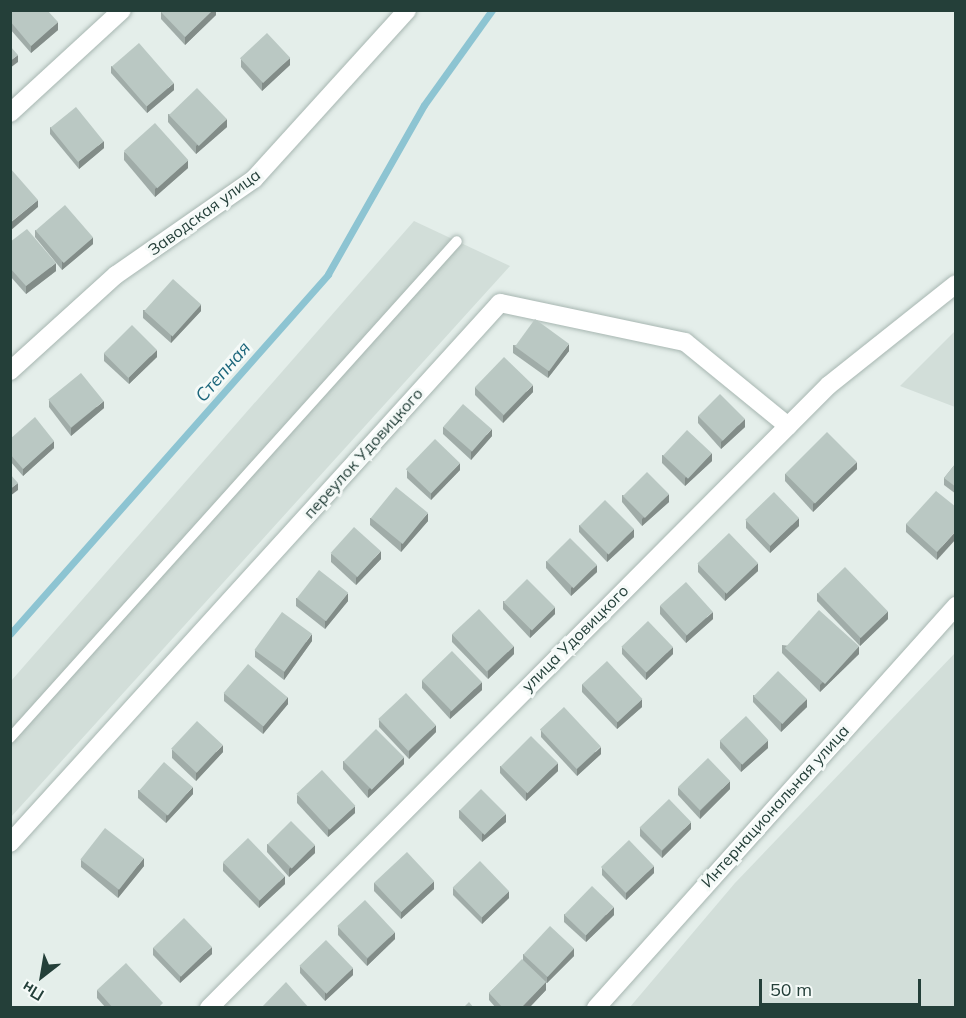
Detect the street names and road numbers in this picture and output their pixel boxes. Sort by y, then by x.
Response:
street label: Заводская улица [144,165,264,259]
street label: переулок Удовицкого [299,384,427,522]
street label: улица Удовицкого [518,581,632,695]
street label: Интернациональная улица [697,721,853,891]

